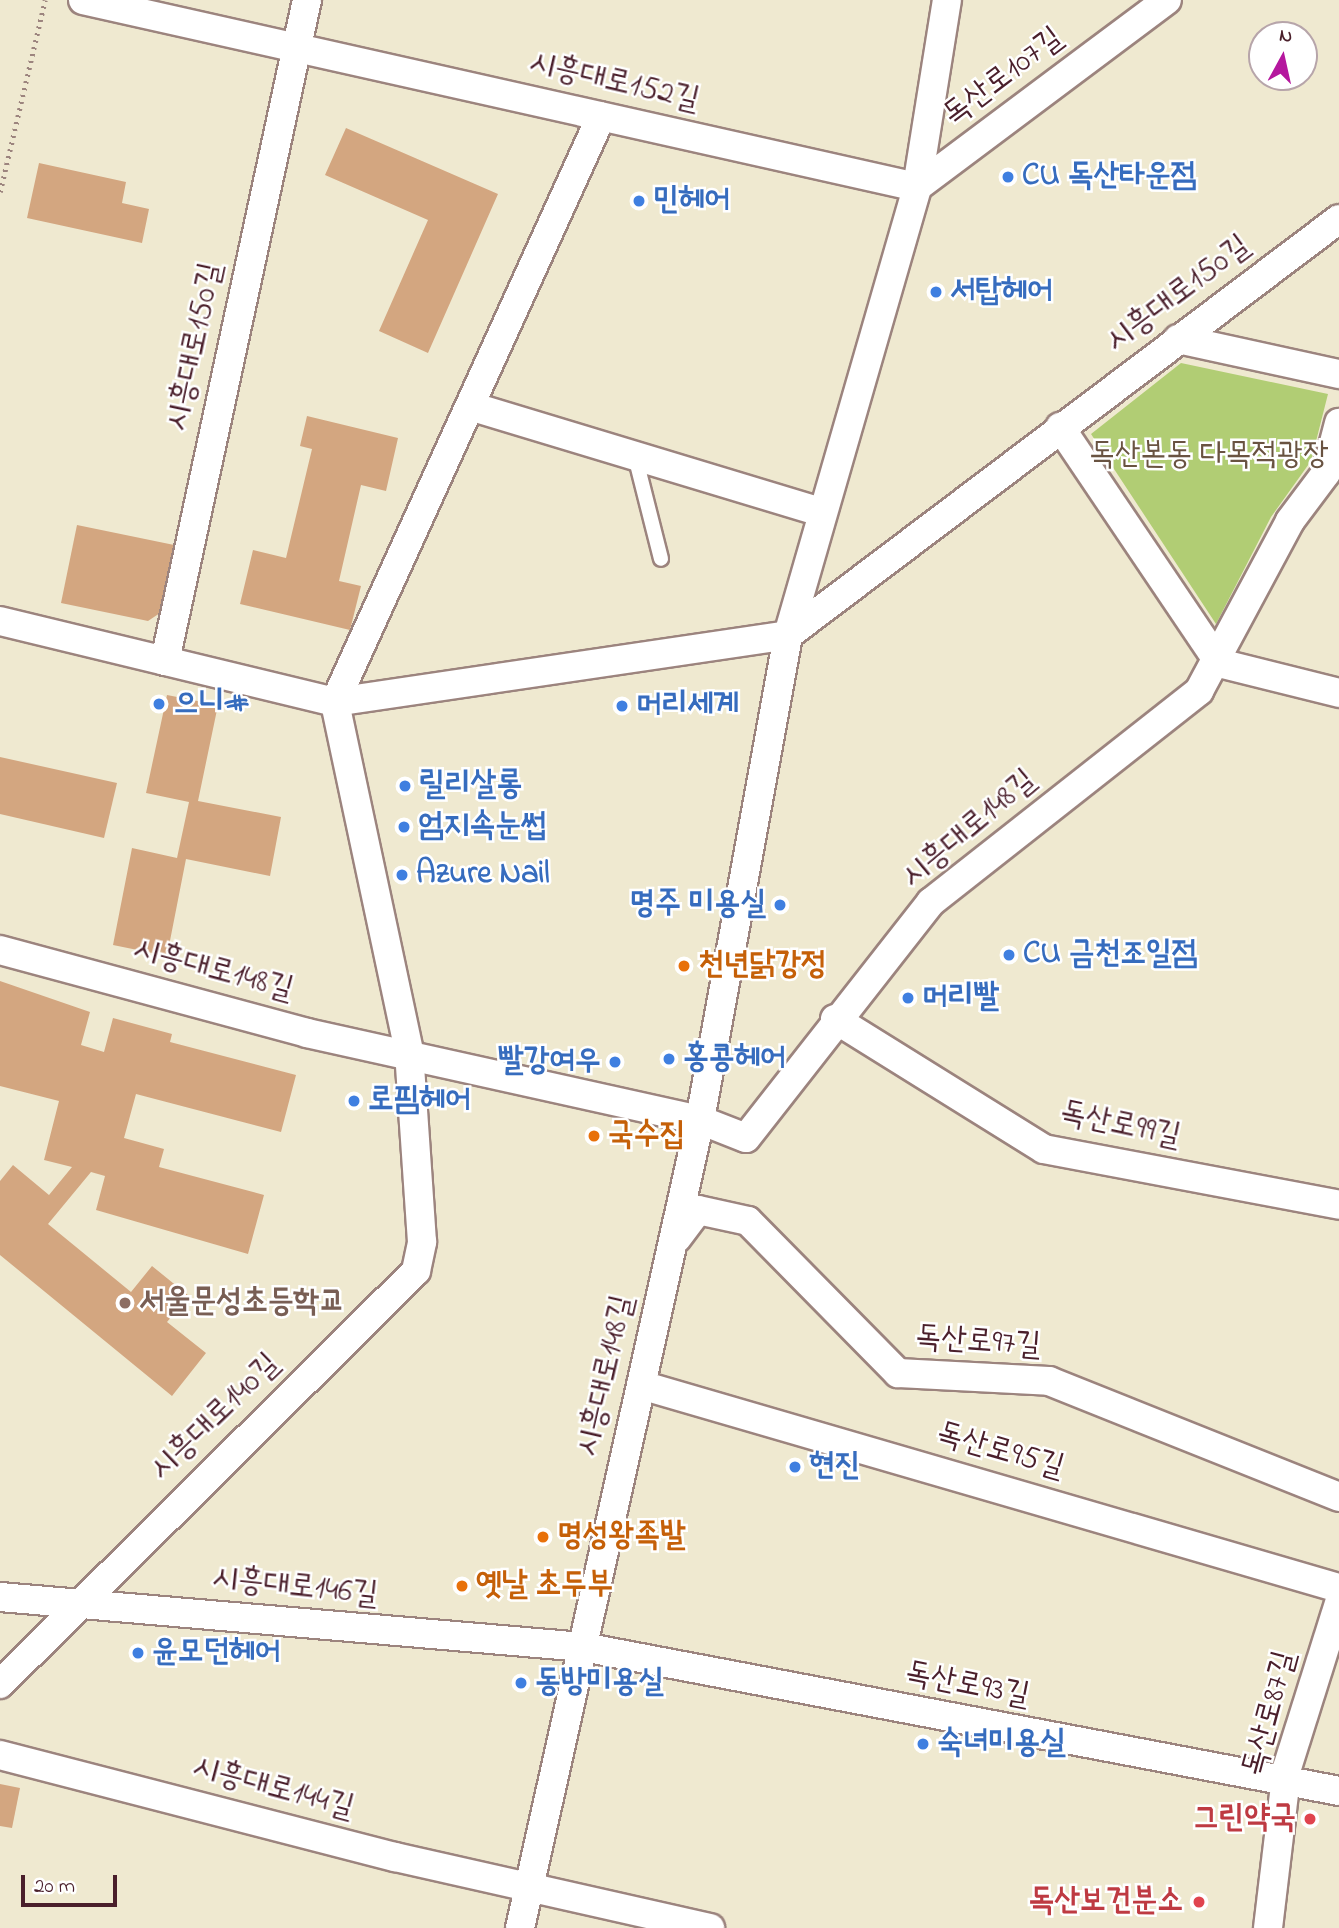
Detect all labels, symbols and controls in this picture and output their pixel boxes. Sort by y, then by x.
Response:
street label: 독산로107길 [936,20,1072,136]
north arrow [1248,21,1318,91]
text: N [1277,22,1294,51]
street label: 시흥대로152길 [525,45,703,121]
place label: CU 독산타운점 [1022,158,1197,196]
marker: CU 독산타운점 [1000,169,1016,185]
place label: 민헤어 [653,182,730,220]
marker: 민헤어 [631,193,647,209]
street label: 시흥대로150길 [1099,228,1259,362]
street label: 시흥대로150길 [159,259,233,435]
place label: 서탑헤어 [950,273,1053,311]
marker: 서탑헤어 [928,284,944,300]
park label: 독산본동 다목적광장 [1089,437,1329,475]
place label: 으니# [173,685,249,723]
place label: 머리세계 [636,687,739,725]
marker: 으니# [151,696,167,712]
marker: 머리세계 [614,698,630,714]
street label: 시흥대로148길 [895,763,1045,897]
place label: 릴리살롱 [419,767,522,805]
marker: 릴리살롱 [397,778,413,794]
place label: 엄지속눈썹 [418,808,547,846]
marker: 엄지속눈썹 [396,819,412,835]
place label: Azure Nail [416,856,550,894]
marker: Azure Nail [394,867,410,883]
place label: 명주 미용실 [629,886,766,924]
marker: 명주 미용실 [772,897,788,913]
street label: 시흥대로148길 [129,931,297,1011]
place label: CU 금천조일점 [1023,936,1198,974]
place label: 천년닭강정 [698,947,827,985]
marker: CU 금천조일점 [1001,947,1017,963]
marker: 천년닭강정 [676,958,692,974]
place label: 머리빨 [922,979,999,1017]
marker: 머리빨 [900,990,916,1006]
place label: 홍콩헤어 [683,1040,786,1078]
place label: 빨강여우 [498,1043,601,1081]
marker: 홍콩헤어 [661,1051,677,1067]
marker: 빨강여우 [607,1054,623,1070]
place label: 로핌헤어 [368,1082,471,1120]
marker: 로핌헤어 [346,1093,362,1109]
street label: 독산로99길 [1056,1095,1184,1157]
place label: 국수집 [608,1117,685,1155]
marker: 국수집 [586,1128,602,1144]
place label: 서울문성초등학교 [139,1284,345,1322]
street label: 시흥대로148길 [570,1292,644,1460]
marker: 서울문성초등학교 [117,1295,133,1311]
street label: 독산로97길 [914,1319,1042,1367]
street label: 시흥대로140길 [143,1347,289,1489]
street label: 독산로95길 [932,1415,1068,1489]
place label: 현진 [809,1448,860,1486]
marker: 현진 [787,1459,803,1475]
place label: 명성왕족발 [557,1518,686,1556]
marker: 명성왕족발 [535,1529,551,1545]
street label: 시흥대로146길 [210,1560,380,1616]
place label: 옛날 초두부 [476,1567,613,1605]
marker: 옛날 초두부 [454,1578,470,1594]
place label: 윤모던헤어 [152,1634,281,1672]
marker: 윤모던헤어 [130,1645,146,1661]
street label: 독산로87길 [1236,1647,1306,1781]
street label: 독산로93길 [902,1655,1032,1717]
place label: 동방미용실 [535,1664,664,1702]
marker: 동방미용실 [513,1675,529,1691]
place label: 숙녀미용실 [937,1725,1066,1763]
marker: 숙녀미용실 [915,1736,931,1752]
street label: 시흥대로144길 [188,1749,358,1829]
place label: 그린약국 [1193,1800,1296,1838]
marker: 그린약국 [1302,1811,1318,1827]
scale bar [24,1862,121,1906]
text: 20 m [34,1872,75,1902]
place label: 독산보건분소 [1028,1883,1183,1921]
marker: 독산보건분소 [1189,1892,1209,1912]

